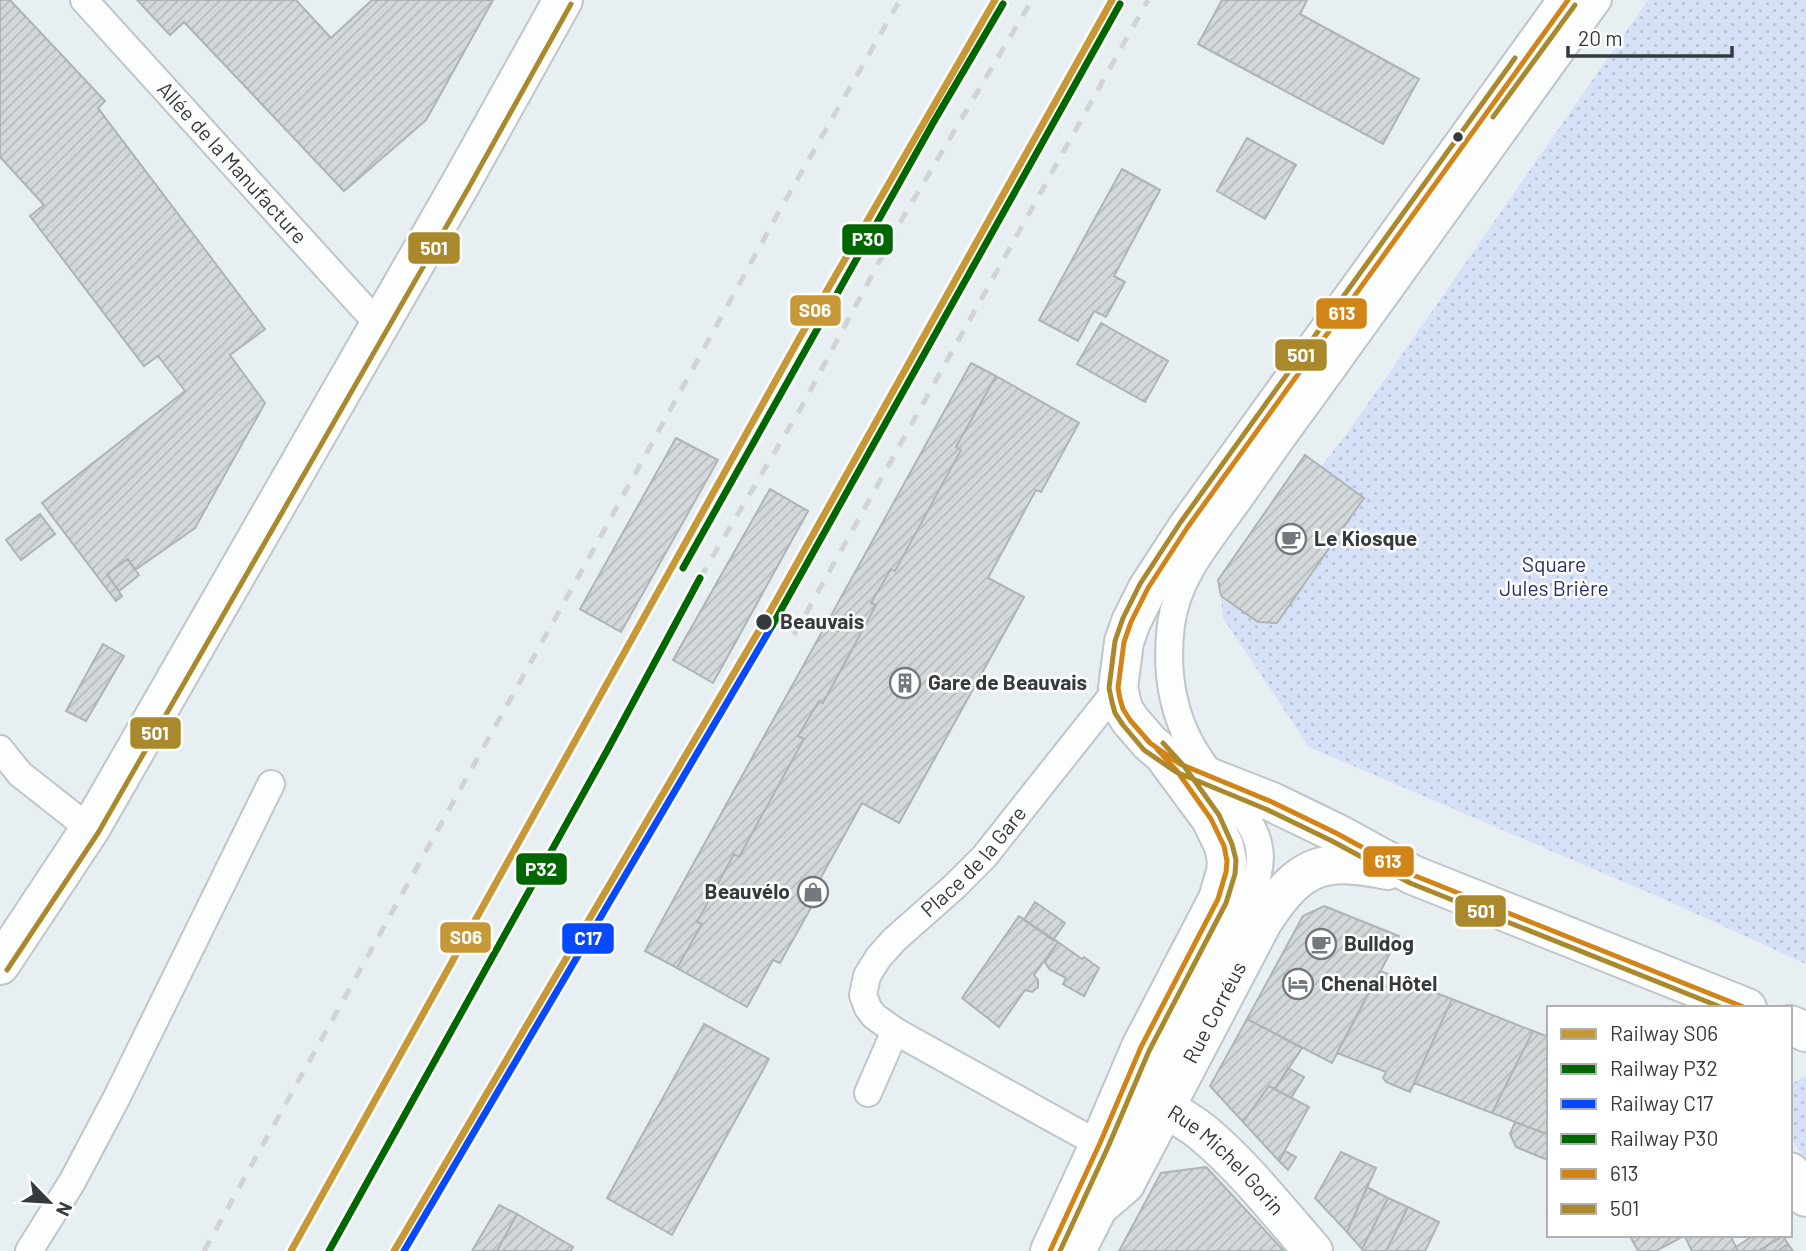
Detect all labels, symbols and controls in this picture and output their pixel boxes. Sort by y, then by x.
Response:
scale bar [1568,14,1732,58]
text: 20 m [1578,25,1623,50]
street label: Allée de la Manufacture [153,76,313,248]
unlabelled marker [1451,130,1465,144]
line badge: P30 [841,223,894,256]
text: P30 [852,227,884,250]
line badge: 501 [407,231,461,265]
text: 501 [420,236,448,259]
line badge: S06 [789,294,842,327]
line badge: 613 [1315,297,1368,330]
text: S06 [799,298,831,321]
text: 613 [1328,301,1356,324]
line badge: 501 [1274,338,1328,372]
text: 501 [1287,343,1315,366]
cafe icon: Le Kiosque [1274,522,1308,556]
place label: Le Kiosque [1314,525,1417,550]
park label: Square Jules Brière [1499,551,1609,600]
place label: Beauvais [780,608,864,633]
marker: Beauvais [754,612,774,632]
building icon: Gare de Beauvais [888,666,922,700]
place label: Gare de Beauvais [928,669,1087,694]
line badge: 501 [129,716,182,750]
text: 501 [141,721,169,744]
street label: Place de la Gare [915,800,1031,921]
line badge: 613 [1362,845,1415,878]
text: 613 [1374,849,1402,872]
line badge: P32 [515,852,568,886]
text: P32 [525,857,557,880]
shop icon: Beauvélo [796,875,830,909]
place label: Beauvélo [705,878,790,903]
line badge: 501 [1454,894,1507,928]
text: 501 [1467,899,1495,922]
line badge: S06 [439,921,492,954]
line badge: C17 [561,922,615,955]
text: S06 [450,925,482,948]
text: C17 [574,926,602,949]
cafe icon: Bulldog [1304,927,1338,961]
place label: Bulldog [1344,930,1414,955]
street label: Rue Corréus [1177,957,1251,1067]
hotel icon: Chenal Hôtel [1281,967,1315,1001]
place label: Chenal Hôtel [1321,970,1437,995]
legend [1547,1006,1792,1237]
text: Railway S06 [1610,1020,1718,1045]
text: Railway P32 [1610,1055,1718,1080]
text: Railway C17 [1610,1090,1713,1115]
street label: Rue Michel Gorin [1164,1098,1290,1219]
text: Railway P30 [1610,1125,1718,1150]
text: 613 [1610,1160,1639,1185]
north arrow [14,1167,84,1237]
text: 501 [1610,1195,1639,1220]
text: N [52,1199,78,1220]

